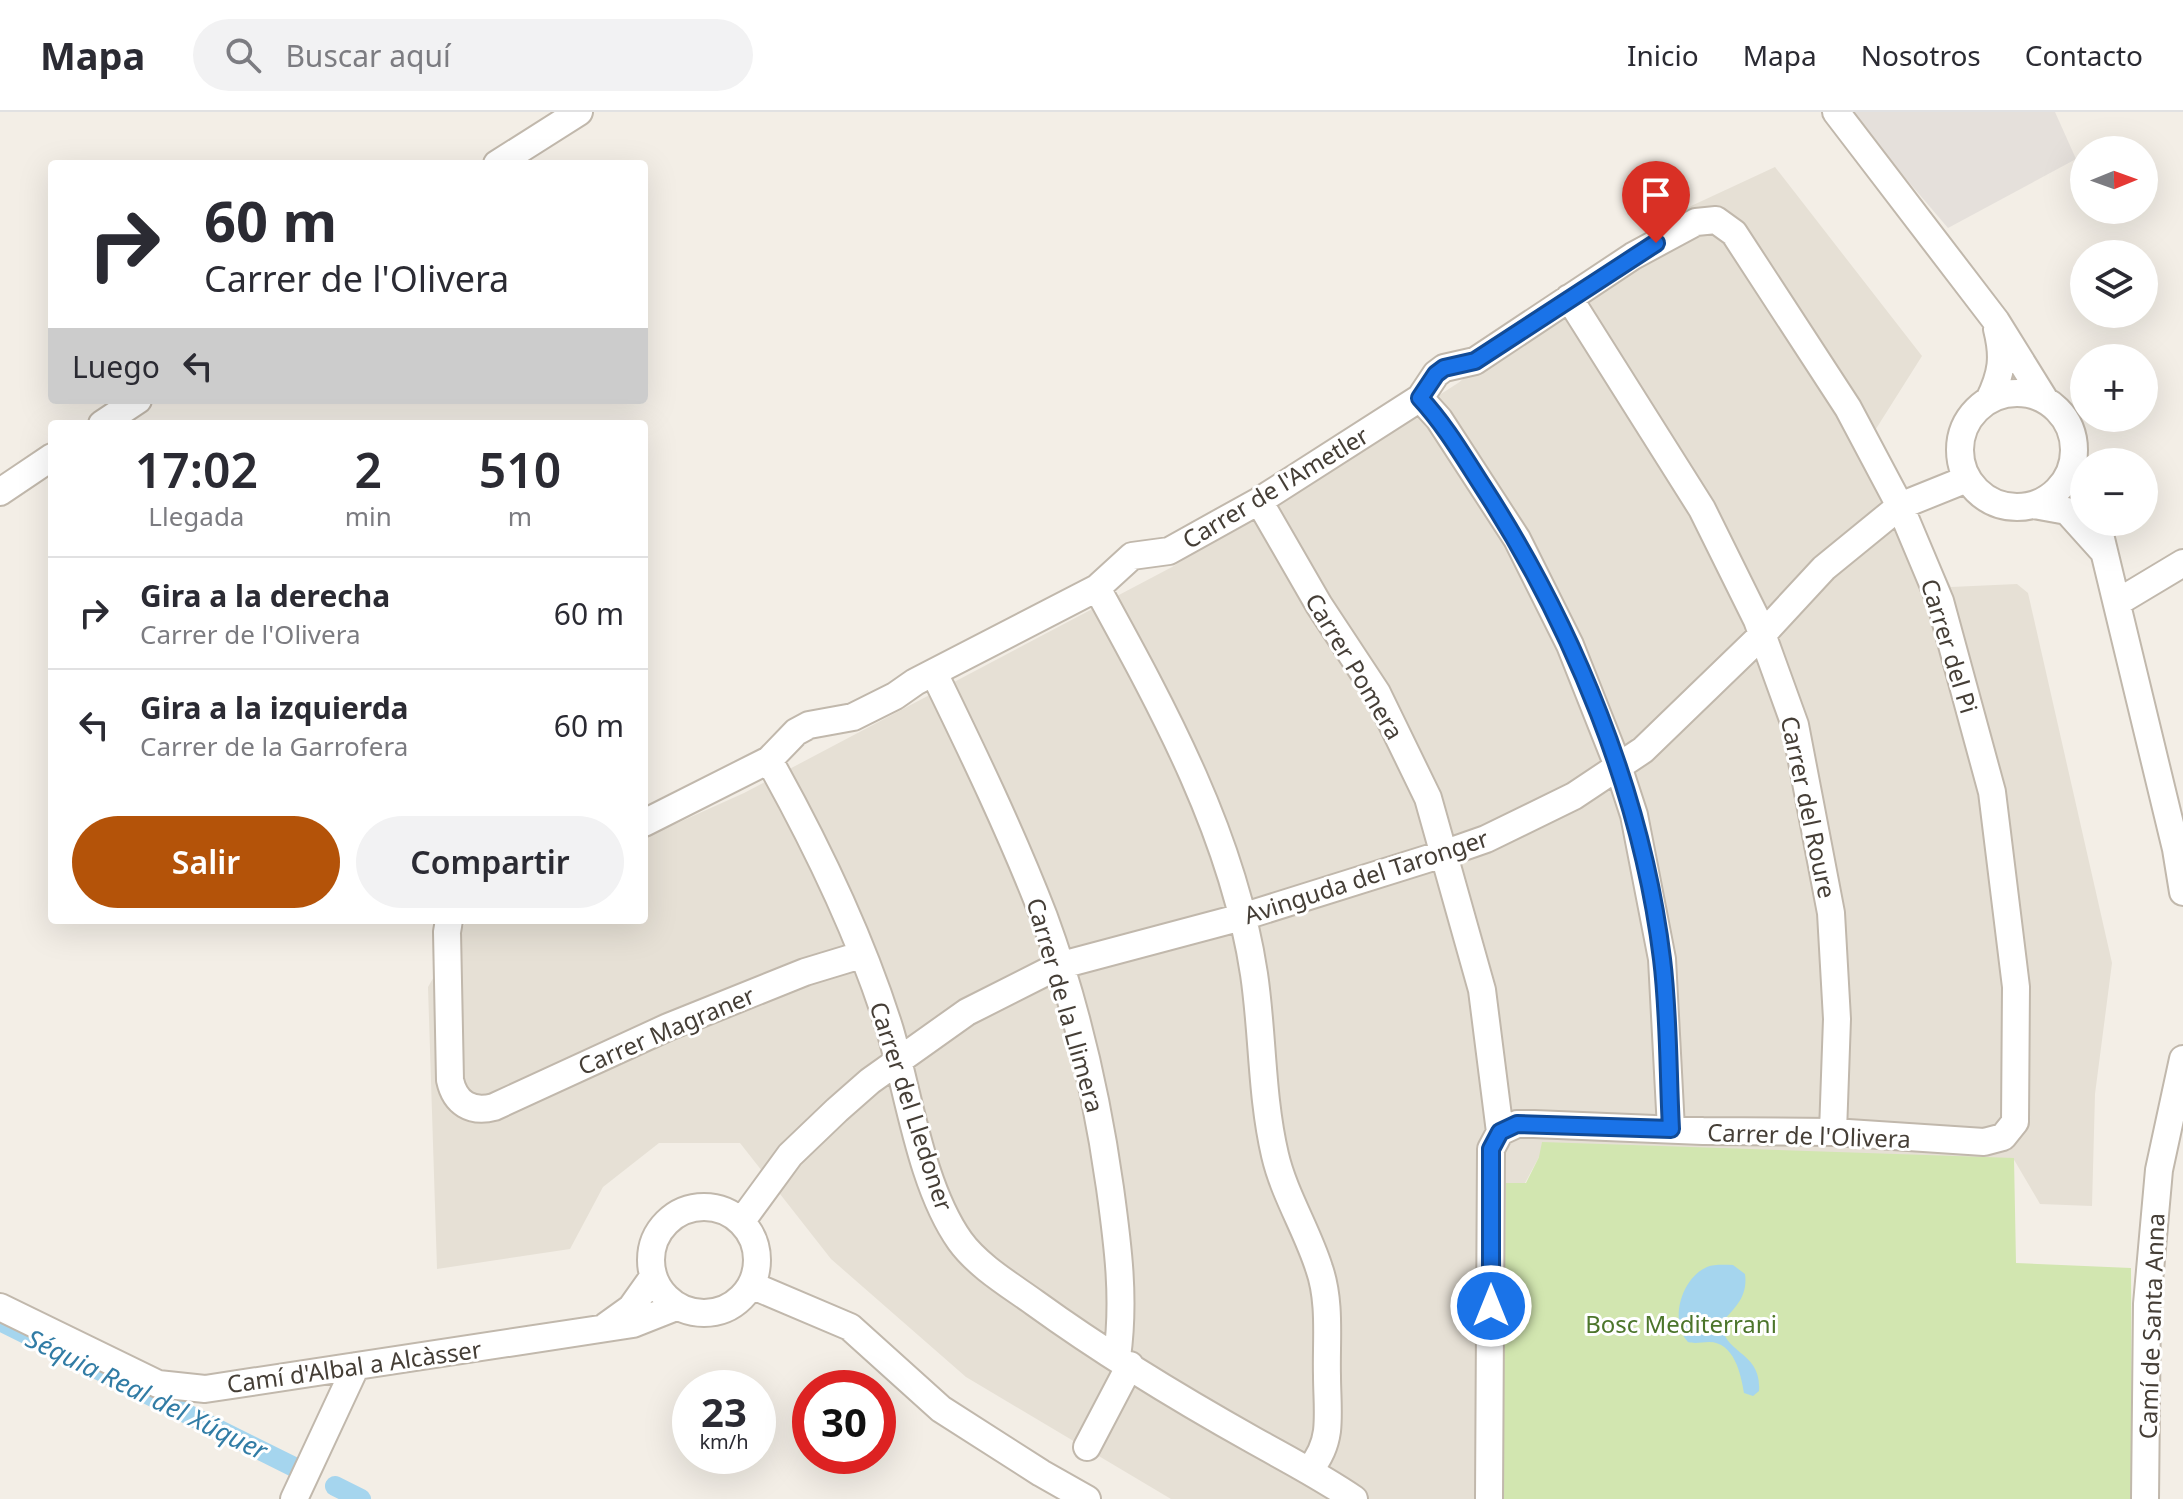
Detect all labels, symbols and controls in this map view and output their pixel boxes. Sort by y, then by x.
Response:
search box [193,19,753,91]
text: Mapa [40,29,145,81]
icon: search [221,33,265,77]
text: Buscar aquí [285,35,451,76]
text: Inicio [1627,36,1699,74]
text: Mapa [1743,36,1817,74]
text: Nosotros [1861,36,1981,74]
text: Contacto [2025,36,2143,74]
north arrow [2070,136,2158,224]
map controls [2070,136,2158,536]
pin [1622,161,1690,243]
icon: arrive [1634,173,1678,217]
text: 60 m [204,182,337,258]
icon: right [72,192,176,296]
button: layers [2070,240,2158,328]
text: Carrer de l'Olivera [204,254,509,303]
icon: left [176,344,220,388]
button: + [2070,344,2158,432]
text: Luego [72,346,160,387]
street label: Carrer de l'Ametler [1176,418,1374,556]
text: 17:02 [135,437,258,502]
text: 2 [355,437,382,502]
text: 510 [479,437,561,502]
button: − [2070,448,2158,536]
text: Llegada [148,498,244,534]
text: min [345,498,392,534]
text: m [508,498,532,534]
text: Gira a la derecha [140,575,390,616]
street label: Carrer del Pi [1914,575,1986,717]
street label: Carrer Pomera [1298,587,1412,745]
icon: right [72,591,116,635]
text: 60 m [554,593,624,634]
text: Carrer de l'Olivera [140,616,361,652]
text: Gira a la izquierda [140,687,409,728]
icon: left [72,703,116,747]
text: 60 m [554,705,624,746]
street label: Carrer del Roure [1774,713,1844,901]
text: Carrer de la Garrofera [140,728,408,764]
button: Salir [72,816,340,908]
button: Compartir [356,816,624,908]
street label: Avinguda del Taronger [1240,821,1493,931]
street label: Carrer de la Llimera [1020,894,1112,1116]
street label: Carrer Magraner [573,978,759,1082]
street label: Carrer del Lledoner [863,997,961,1215]
street label: Carrer de l'Olivera [1707,1115,1911,1155]
street label: Camí de Santa Anna [2131,1212,2171,1440]
position arrow [1449,1264,1533,1348]
park label: Bosc Mediterrani [1585,1307,1777,1340]
water label: Séquia Real del Xúquer [20,1320,275,1469]
street label: Camí d'Albal a Alcàsser [225,1332,484,1400]
speed limit sign: 30 [792,1370,896,1474]
text: 23 [701,1384,747,1439]
text: km/h [699,1428,749,1455]

